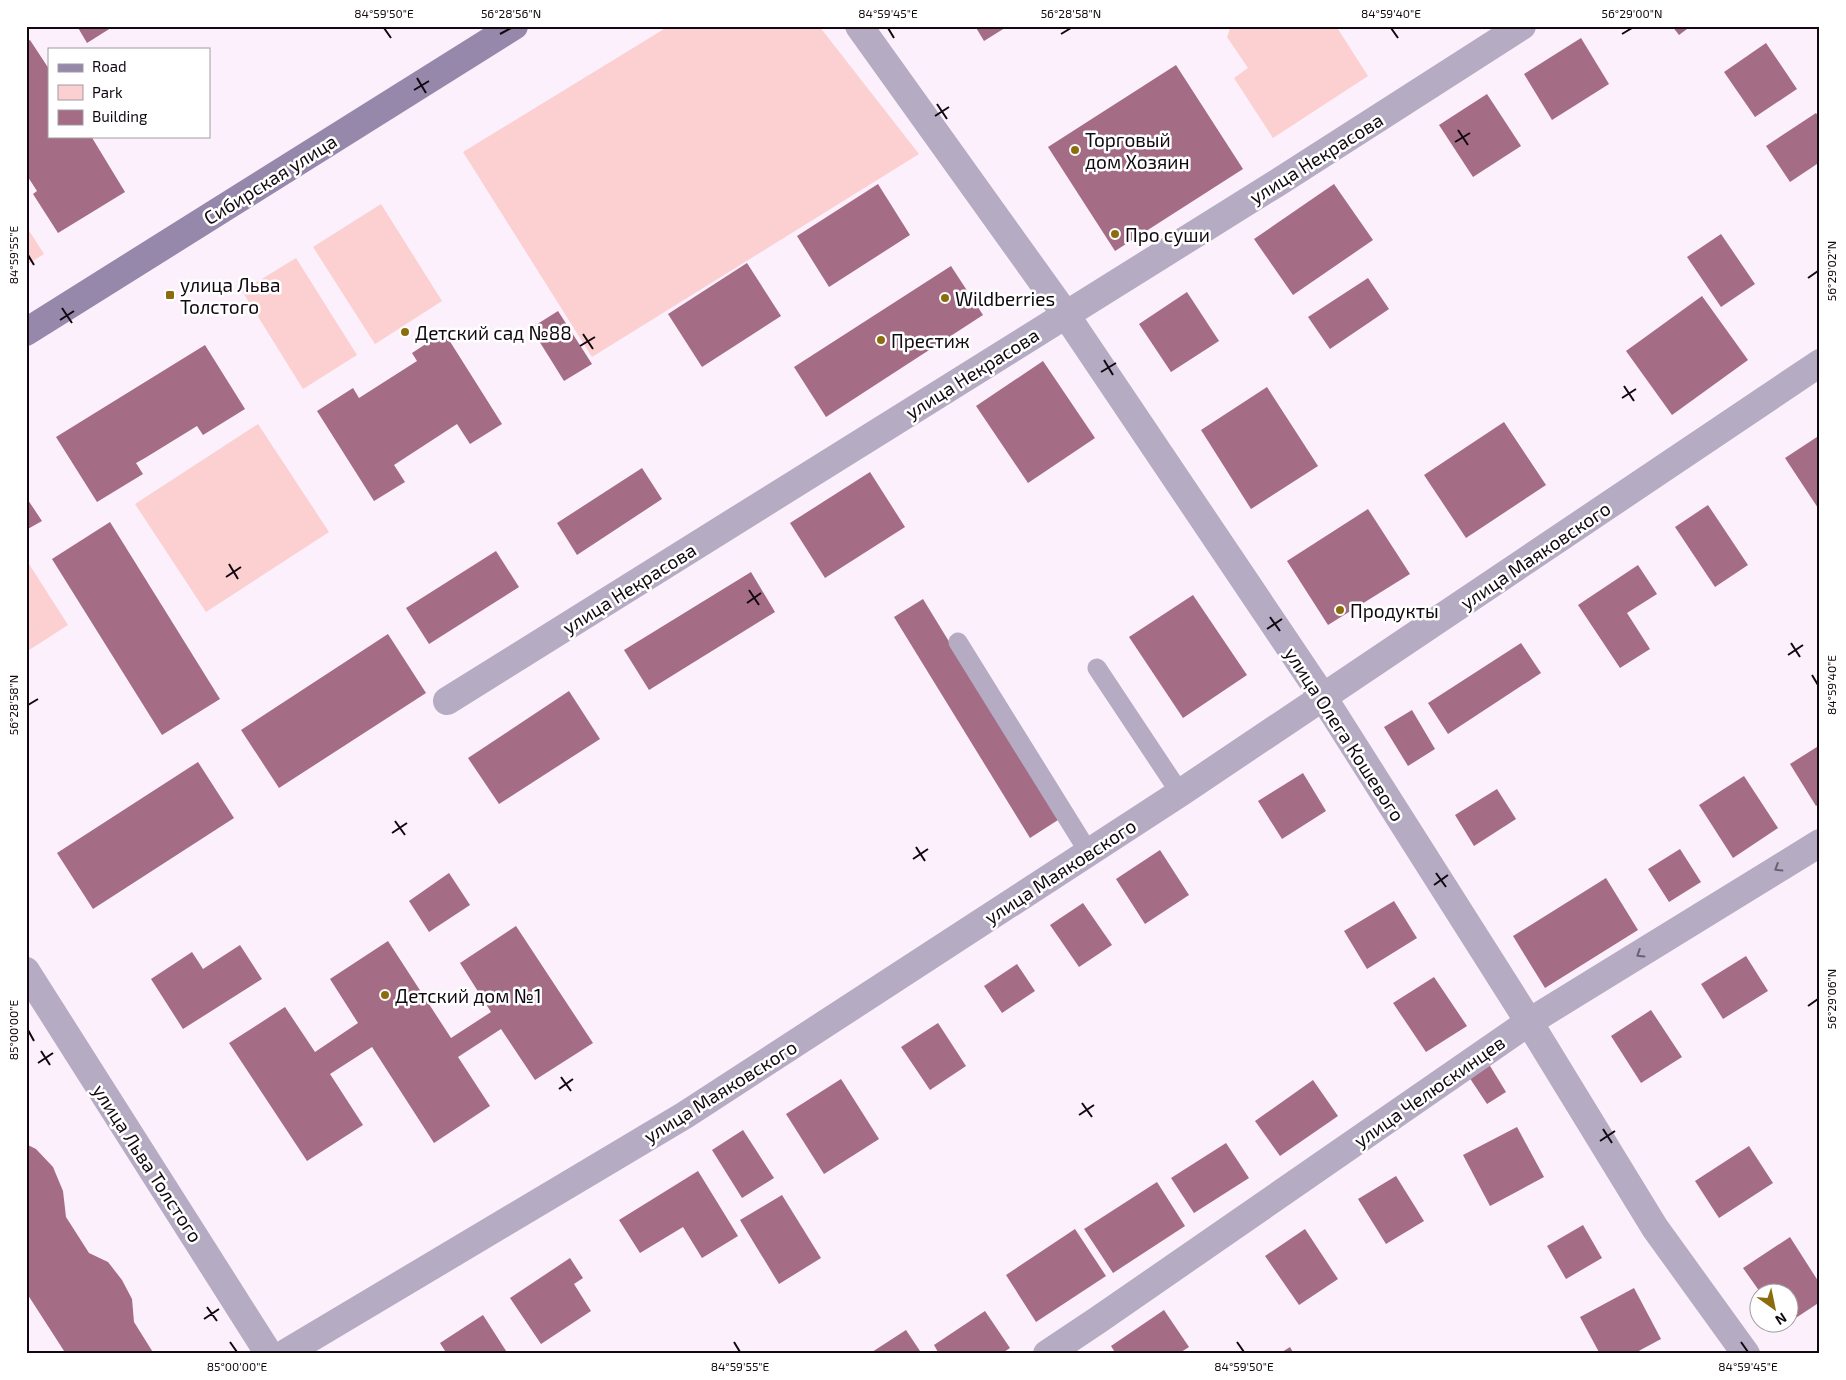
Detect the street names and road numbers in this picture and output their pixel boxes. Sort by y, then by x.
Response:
street label: улица Некрасова [1245,108,1388,209]
street label: Сибирская улица [199,129,341,230]
street label: улица Некрасова [901,323,1044,424]
street label: улица Маяковского [1456,496,1615,615]
street label: улица Некрасова [558,538,701,639]
street label: улица Олега Кошевого [1279,643,1410,826]
street label: улица Маяковского [980,813,1141,929]
street label: улица Челюскинцев [1349,1030,1509,1153]
street label: улица Маяковского [639,1035,801,1148]
street label: улица Льва Толстого [87,1080,208,1247]

